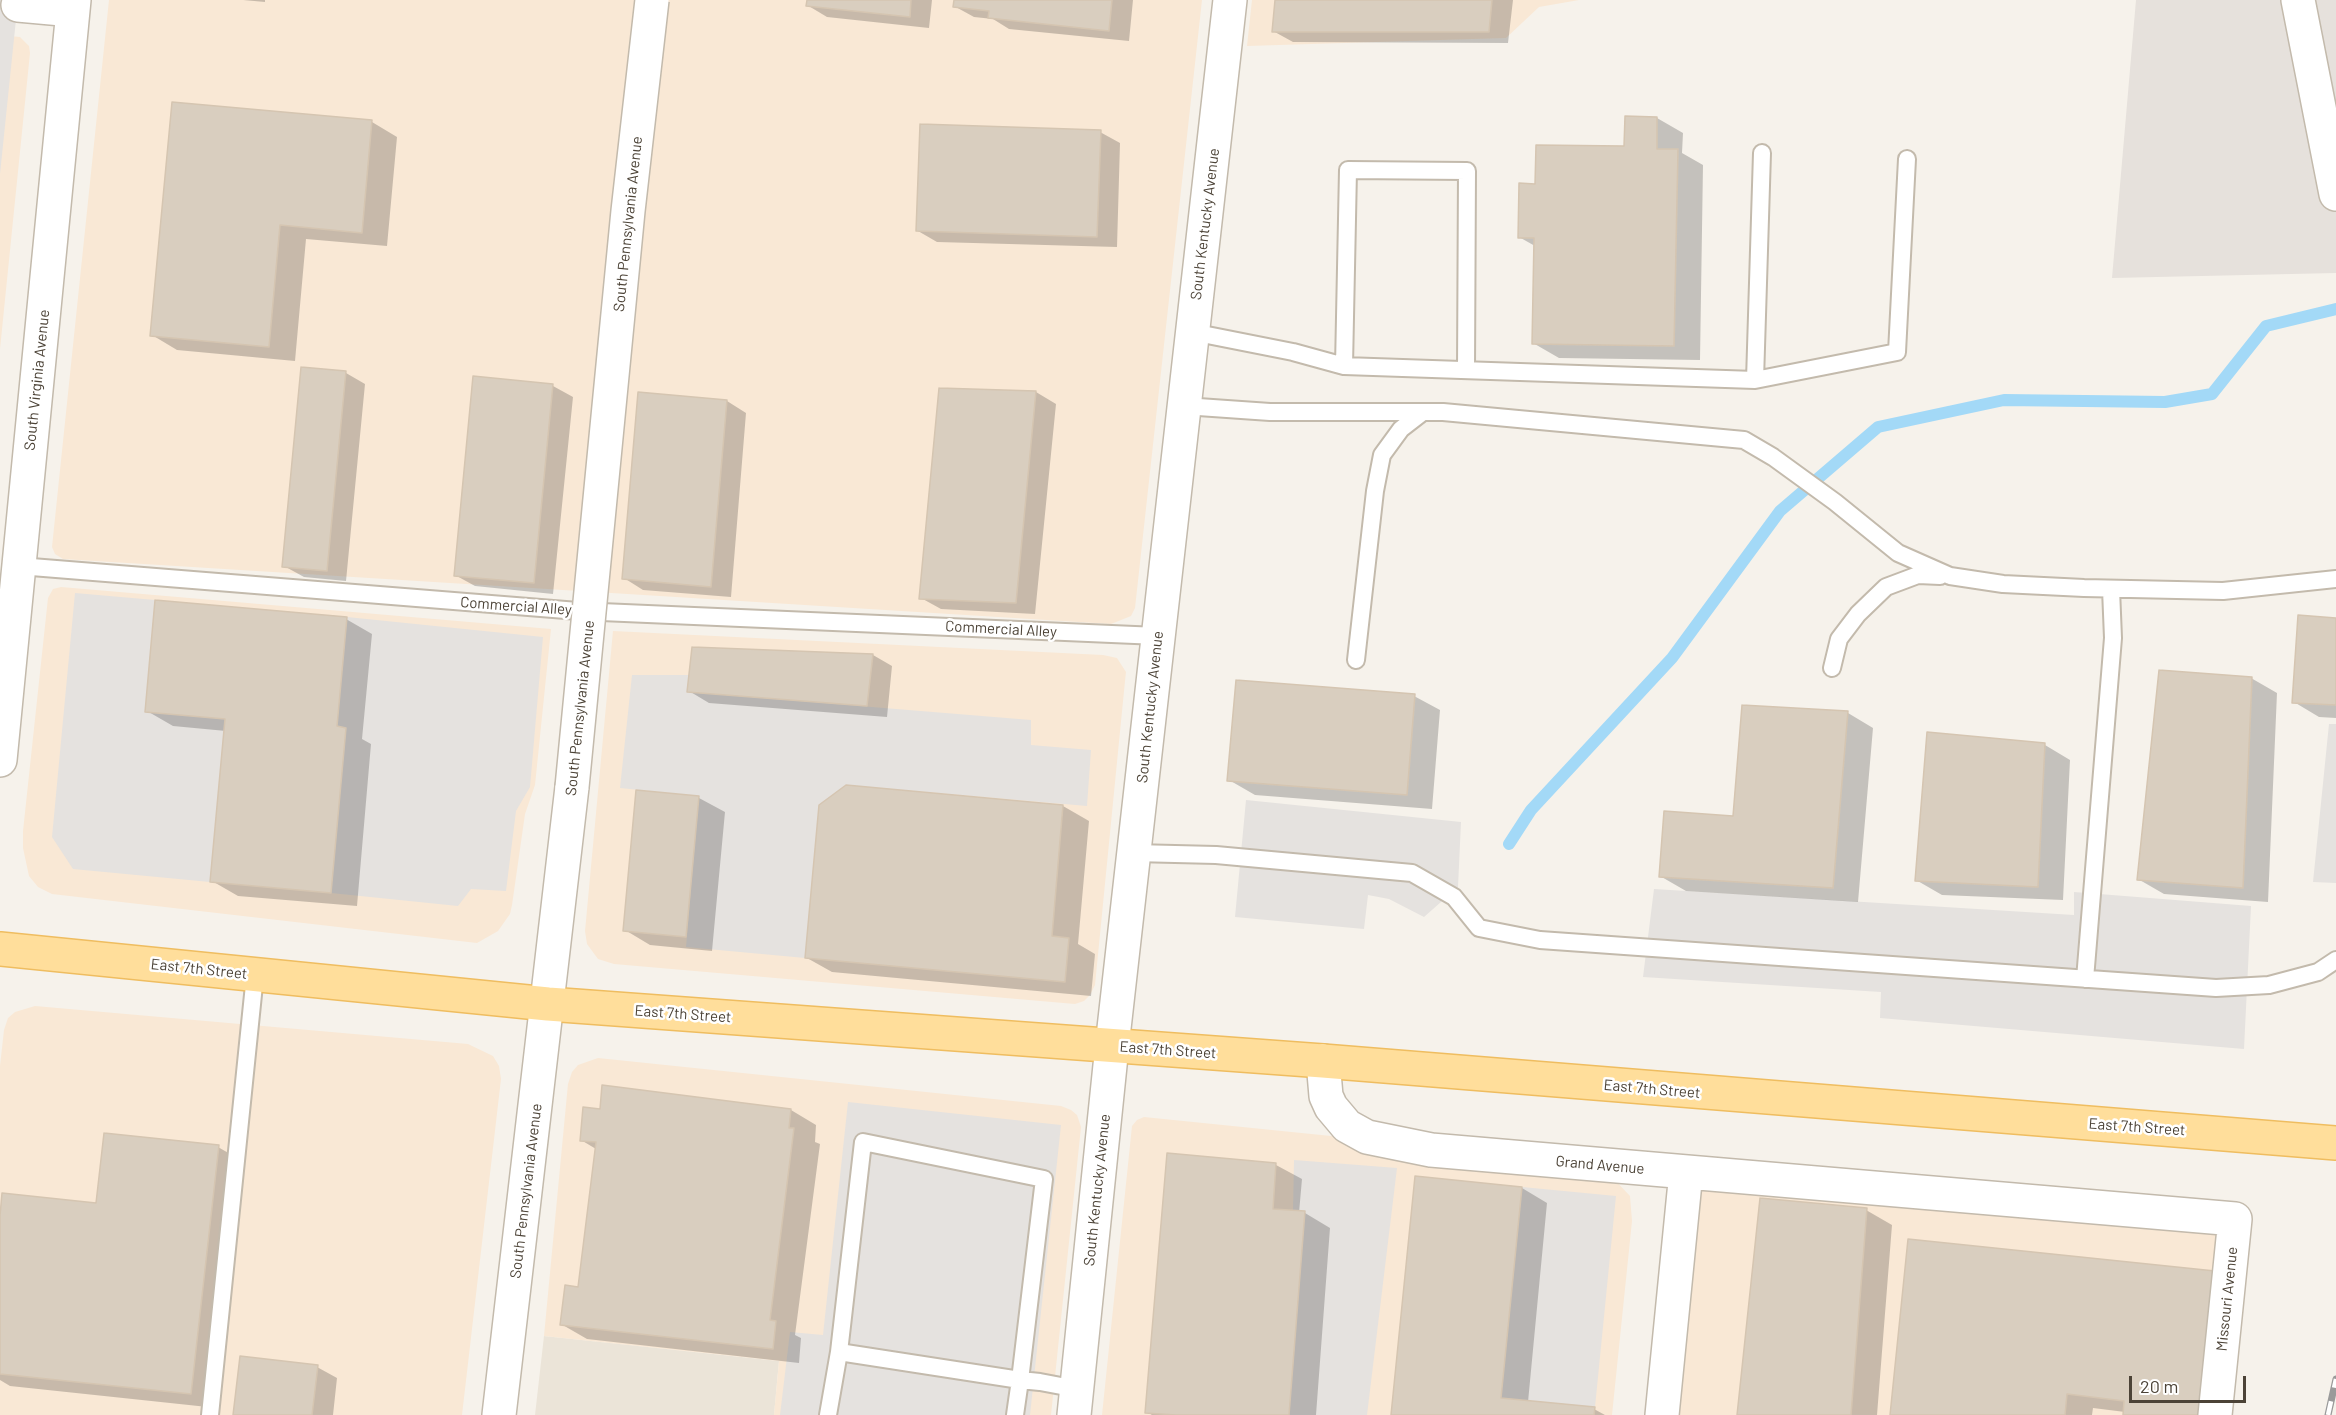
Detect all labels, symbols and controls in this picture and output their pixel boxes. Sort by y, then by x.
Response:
street label: South Pennsylvania Avenue [610,135,646,313]
street label: South Kentucky Avenue [1187,147,1223,301]
street label: South Virginia Avenue [21,309,53,451]
street label: Commercial Alley [460,593,572,619]
street label: Commercial Alley [945,617,1057,641]
street label: South Pennsylvania Avenue [562,619,598,797]
street label: South Kentucky Avenue [1133,630,1167,784]
street label: East 7th Street [150,955,248,983]
street label: East 7th Street [634,1002,732,1026]
street label: East 7th Street [1119,1038,1217,1062]
street label: East 7th Street [1603,1076,1701,1102]
street label: South Pennsylvania Avenue [506,1102,546,1280]
street label: South Kentucky Avenue [1080,1113,1114,1267]
street label: East 7th Street [2088,1115,2186,1139]
street label: Grand Avenue [1555,1152,1645,1178]
street label: Missouri Avenue [2213,1246,2241,1352]
scale bar [2132,1364,2249,1402]
text: 20 m [2140,1375,2178,1397]

